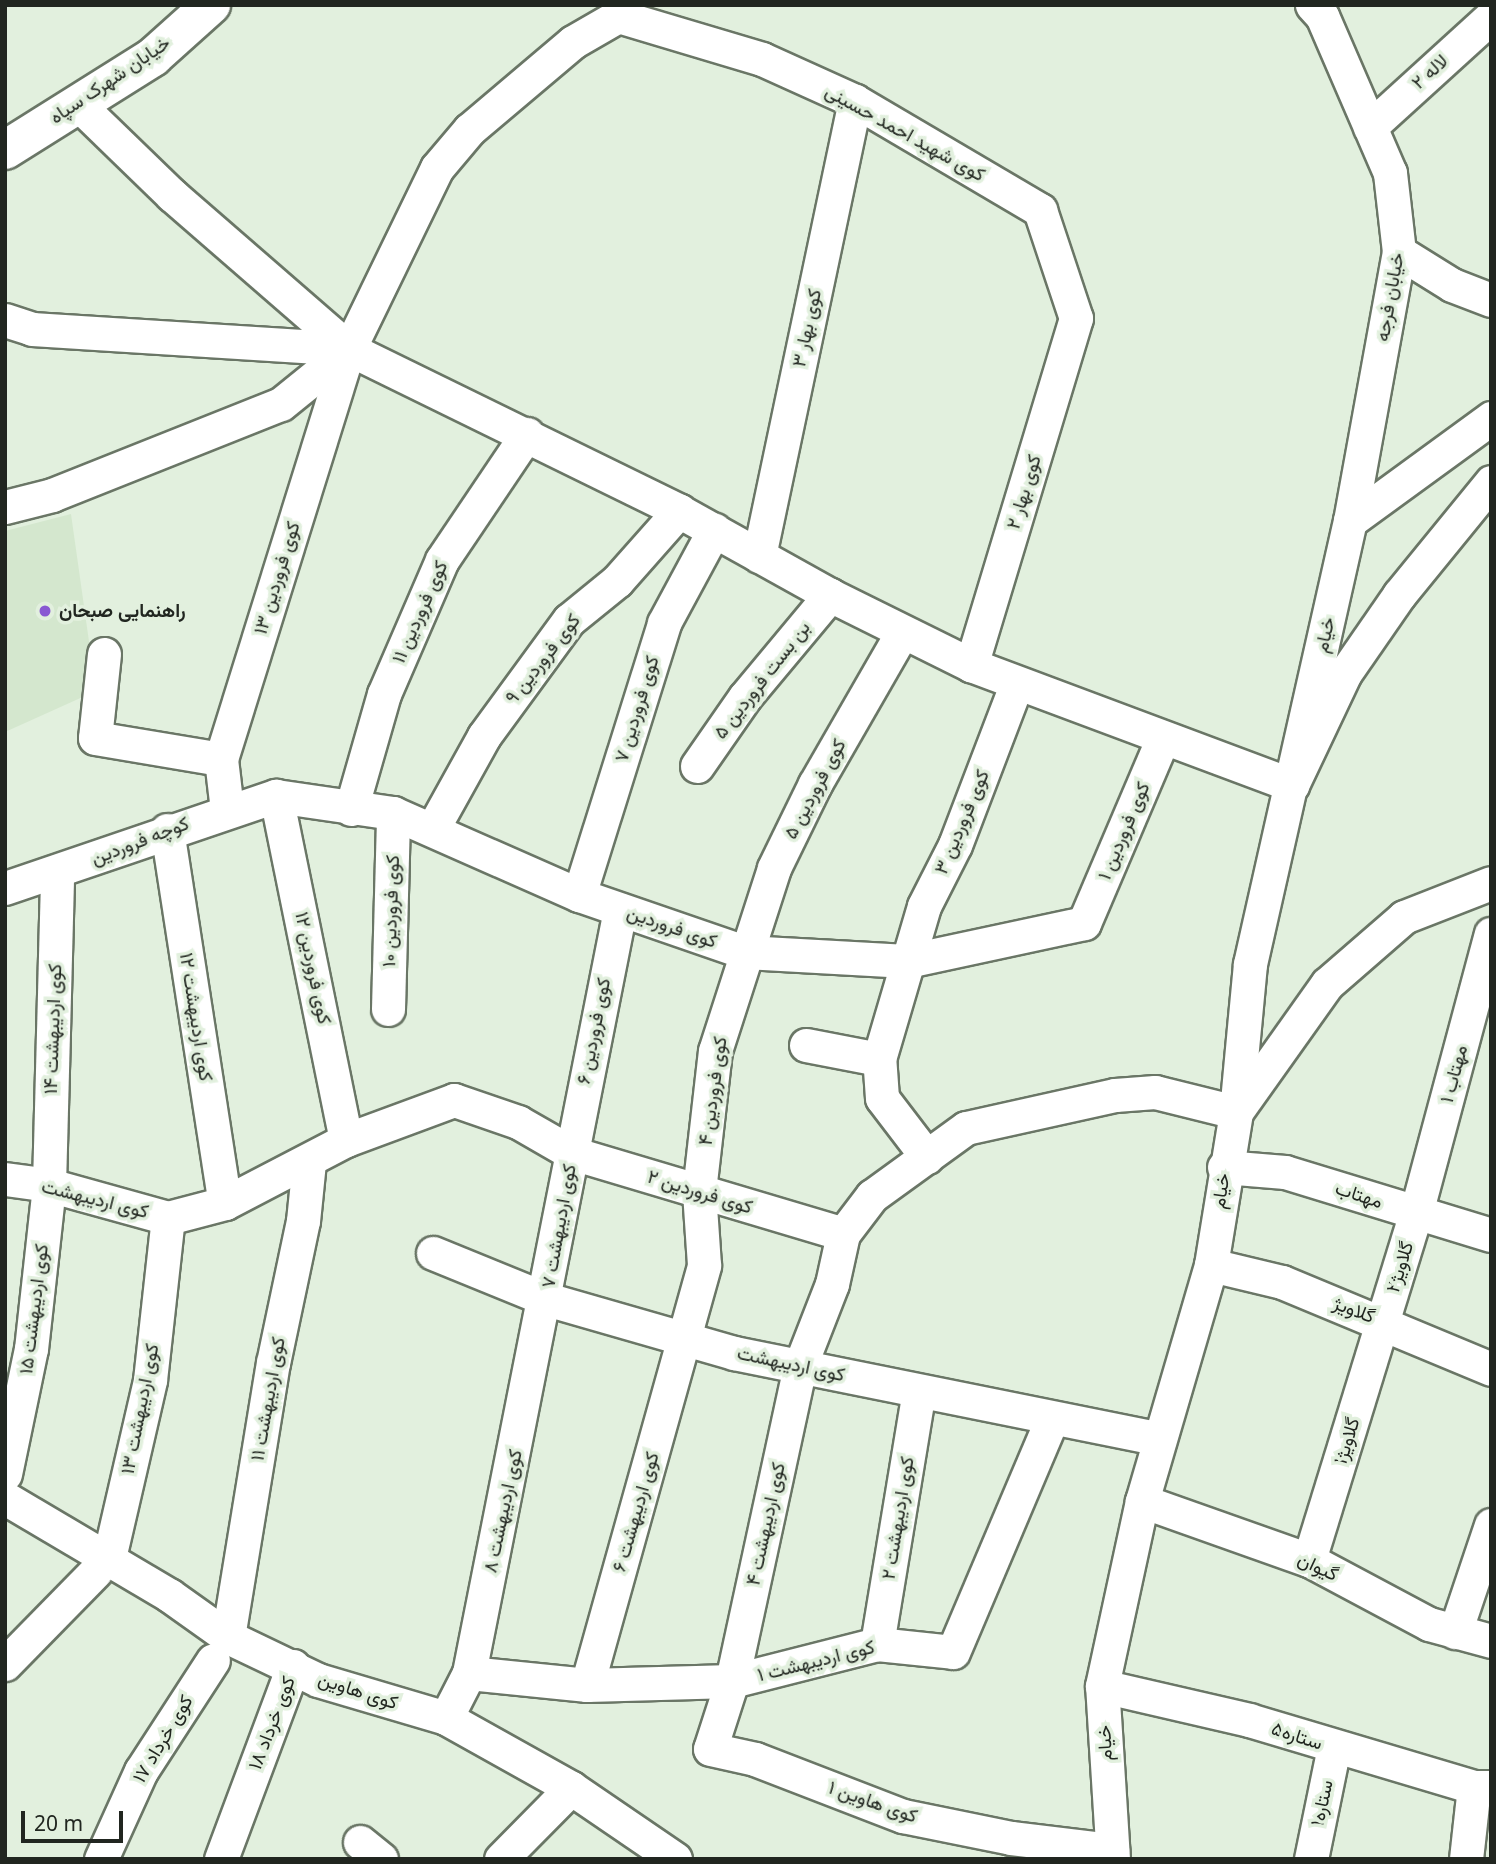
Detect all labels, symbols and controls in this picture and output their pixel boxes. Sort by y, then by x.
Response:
street label: خیابان شهرک سپاه [45,31,175,129]
street label: لاله ۲ [1407,50,1453,94]
street label: کوی شهید احمد حسینی [821,80,989,186]
street label: خیابان فرجه [1371,251,1409,343]
street label: کوی بهار ۳ [788,287,826,369]
street label: کوی بهار ۲ [1002,452,1046,532]
street label: کوی فروردین ۱۳ [249,519,305,637]
street label: کوی فروردین ۱۱ [387,557,453,667]
place label: راهنمایی صبحان [59,600,186,622]
marker: راهنمایی صبحان [37,603,53,619]
street label: کوی فروردین ۹ [501,609,585,709]
street label: خیام [1310,615,1340,655]
street label: بن بست فروردین ۵ [709,617,815,743]
street label: کوی فروردین ۷ [610,653,664,765]
street label: کوی فروردین ۵ [779,735,851,843]
street label: کوی فروردین ۳ [930,766,994,878]
street label: کوی فروردین ۱ [1093,779,1155,883]
street label: کوچه فروردین [88,812,192,870]
street label: کوی فروردین ۱۰ [378,855,404,967]
street label: کوی فروردین [624,901,720,953]
street label: کوی فروردین ۱۲ [290,910,336,1026]
street label: کوی اردیبهشت ۱۲ [175,951,217,1083]
street label: کوی اردیبهشت ۱۴ [39,963,67,1095]
street label: کوی فروردین ۶ [573,976,615,1086]
street label: کوی فروردین ۴ [694,1035,732,1147]
street label: مهتاب ۱ [1435,1043,1473,1105]
street label: کوی اردیبهشت ۷ [537,1162,581,1290]
street label: کوی فروردین ۲ [645,1165,755,1219]
street label: خیام [1207,1172,1235,1210]
street label: کوی اردیبهشت [39,1175,151,1223]
street label: مهتاب [1332,1177,1386,1213]
street label: گلاویژ۲ [1381,1239,1419,1295]
street label: کوی اردیبهشت ۱۵ [15,1243,53,1375]
street label: گلاویژ [1330,1292,1378,1328]
street label: کوی اردیبهشت ۱۱ [246,1335,290,1463]
street label: کوی اردیبهشت [735,1341,847,1387]
street label: کوی اردیبهشت ۱۳ [116,1342,164,1476]
street label: گلاویژ۱ [1329,1415,1365,1467]
street label: کوی اردیبهشت ۸ [479,1447,527,1575]
street label: کوی اردیبهشت ۶ [608,1449,664,1575]
street label: کوی اردیبهشت ۲ [877,1455,919,1581]
street label: کوی اردیبهشت ۴ [742,1460,790,1588]
street label: گیوان [1294,1548,1342,1586]
street label: کوی اردیبهشت ۱ [755,1635,877,1687]
street label: کوی هاوین [315,1667,401,1715]
street label: کوی خرداد ۱۸ [244,1673,300,1773]
street label: کوی خرداد ۱۷ [128,1691,198,1787]
street label: ستاره۵ [1269,1717,1325,1755]
street label: خیام [1093,1724,1117,1762]
street label: کوی هاوین ۱ [826,1776,920,1828]
street label: ستاره۱ [1306,1778,1338,1828]
scale bar [24,1798,126,1842]
text: 20 m [34,1809,83,1837]

